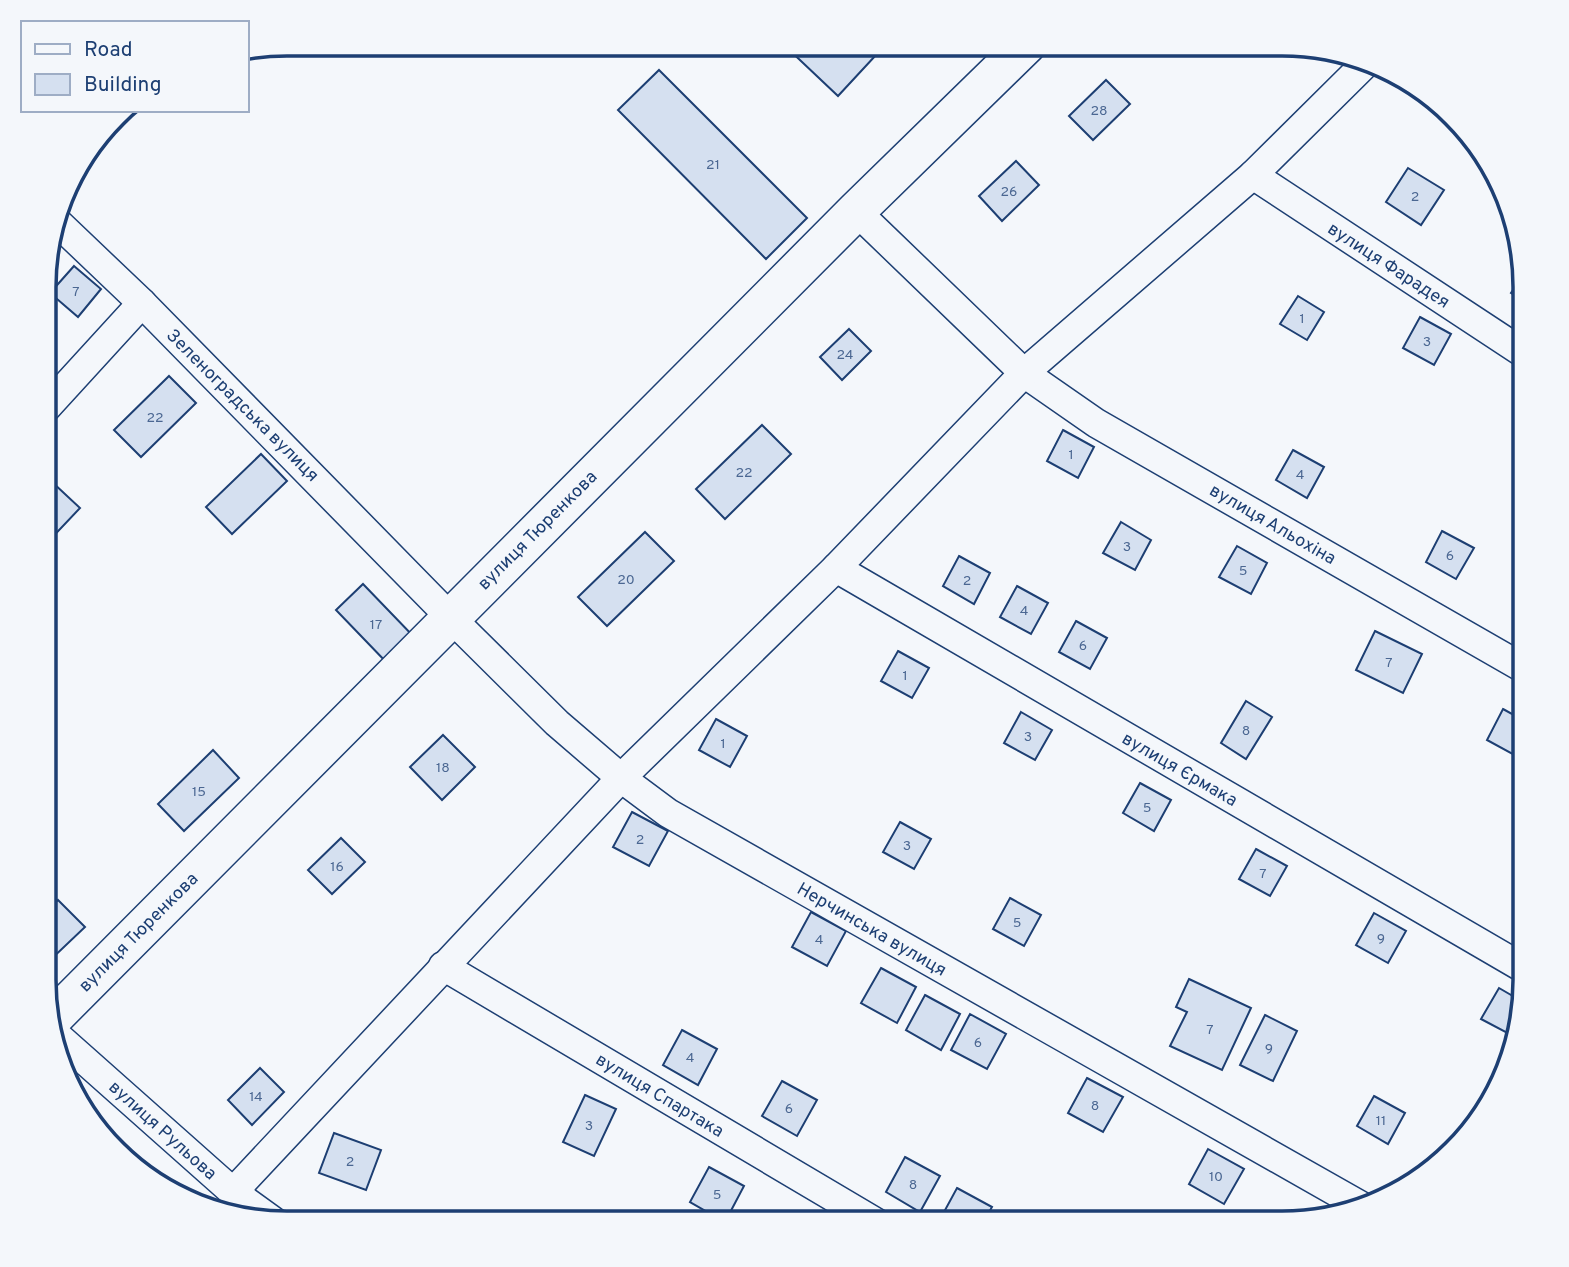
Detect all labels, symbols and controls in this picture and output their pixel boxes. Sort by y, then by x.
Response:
legend [21,21,248,112]
text: Road [84,37,133,64]
text: Building [84,72,162,99]
house number: 28 [1090,103,1108,120]
house number: 21 [706,157,720,174]
house number: 26 [1001,184,1017,201]
house number: 2 [1411,189,1419,206]
street label: вулиця Фарадея [1323,218,1454,314]
house number: 7 [72,284,80,301]
house number: 1 [1299,311,1305,328]
street label: Зеленоградська вулиця [161,325,323,487]
house number: 3 [1423,334,1431,351]
house number: 24 [836,347,854,364]
house number: 22 [146,410,164,427]
house number: 1 [1068,447,1074,464]
house number: 22 [735,465,753,482]
street label: вулиця Тюренкова [473,466,603,596]
house number: 4 [1296,467,1304,484]
street label: вулиця Альохіна [1205,480,1340,571]
house number: 3 [1123,539,1131,556]
house number: 6 [1446,548,1454,565]
house number: 5 [1239,563,1247,580]
house number: 20 [617,572,635,589]
house number: 2 [963,573,971,590]
house number: 4 [1020,603,1028,620]
house number: 17 [370,617,382,634]
house number: 6 [1079,638,1087,655]
house number: 7 [1385,655,1393,672]
house number: 1 [902,668,908,685]
house number: 8 [1242,723,1250,740]
street label: вулиця Єрмака [1117,728,1241,813]
house number: 3 [1024,729,1032,746]
house number: 1 [720,736,726,753]
house number: 18 [436,760,450,777]
house number: 15 [192,784,206,801]
house number: 5 [1143,800,1151,817]
house number: 2 [636,832,644,849]
house number: 3 [903,838,911,855]
house number: 16 [330,859,344,876]
house number: 7 [1259,866,1267,883]
street label: вулиця Тюренкова [74,868,204,998]
street label: Нерчинська вулиця [792,878,950,982]
house number: 5 [1013,915,1021,932]
house number: 9 [1377,931,1385,948]
house number: 4 [815,932,823,949]
house number: 7 [1206,1022,1214,1039]
house number: 6 [974,1035,982,1052]
house number: 9 [1265,1041,1273,1058]
street label: вулиця Спартака [591,1049,728,1144]
house number: 4 [686,1050,694,1067]
street label: вулиця Рульова [103,1076,221,1186]
house number: 14 [249,1089,263,1106]
house number: 8 [1091,1098,1099,1115]
house number: 6 [785,1101,793,1118]
house number: 11 [1376,1113,1386,1130]
house number: 3 [585,1118,593,1135]
house number: 2 [346,1154,354,1171]
house number: 10 [1209,1169,1223,1186]
house number: 8 [909,1177,917,1194]
house number: 5 [713,1187,721,1204]

